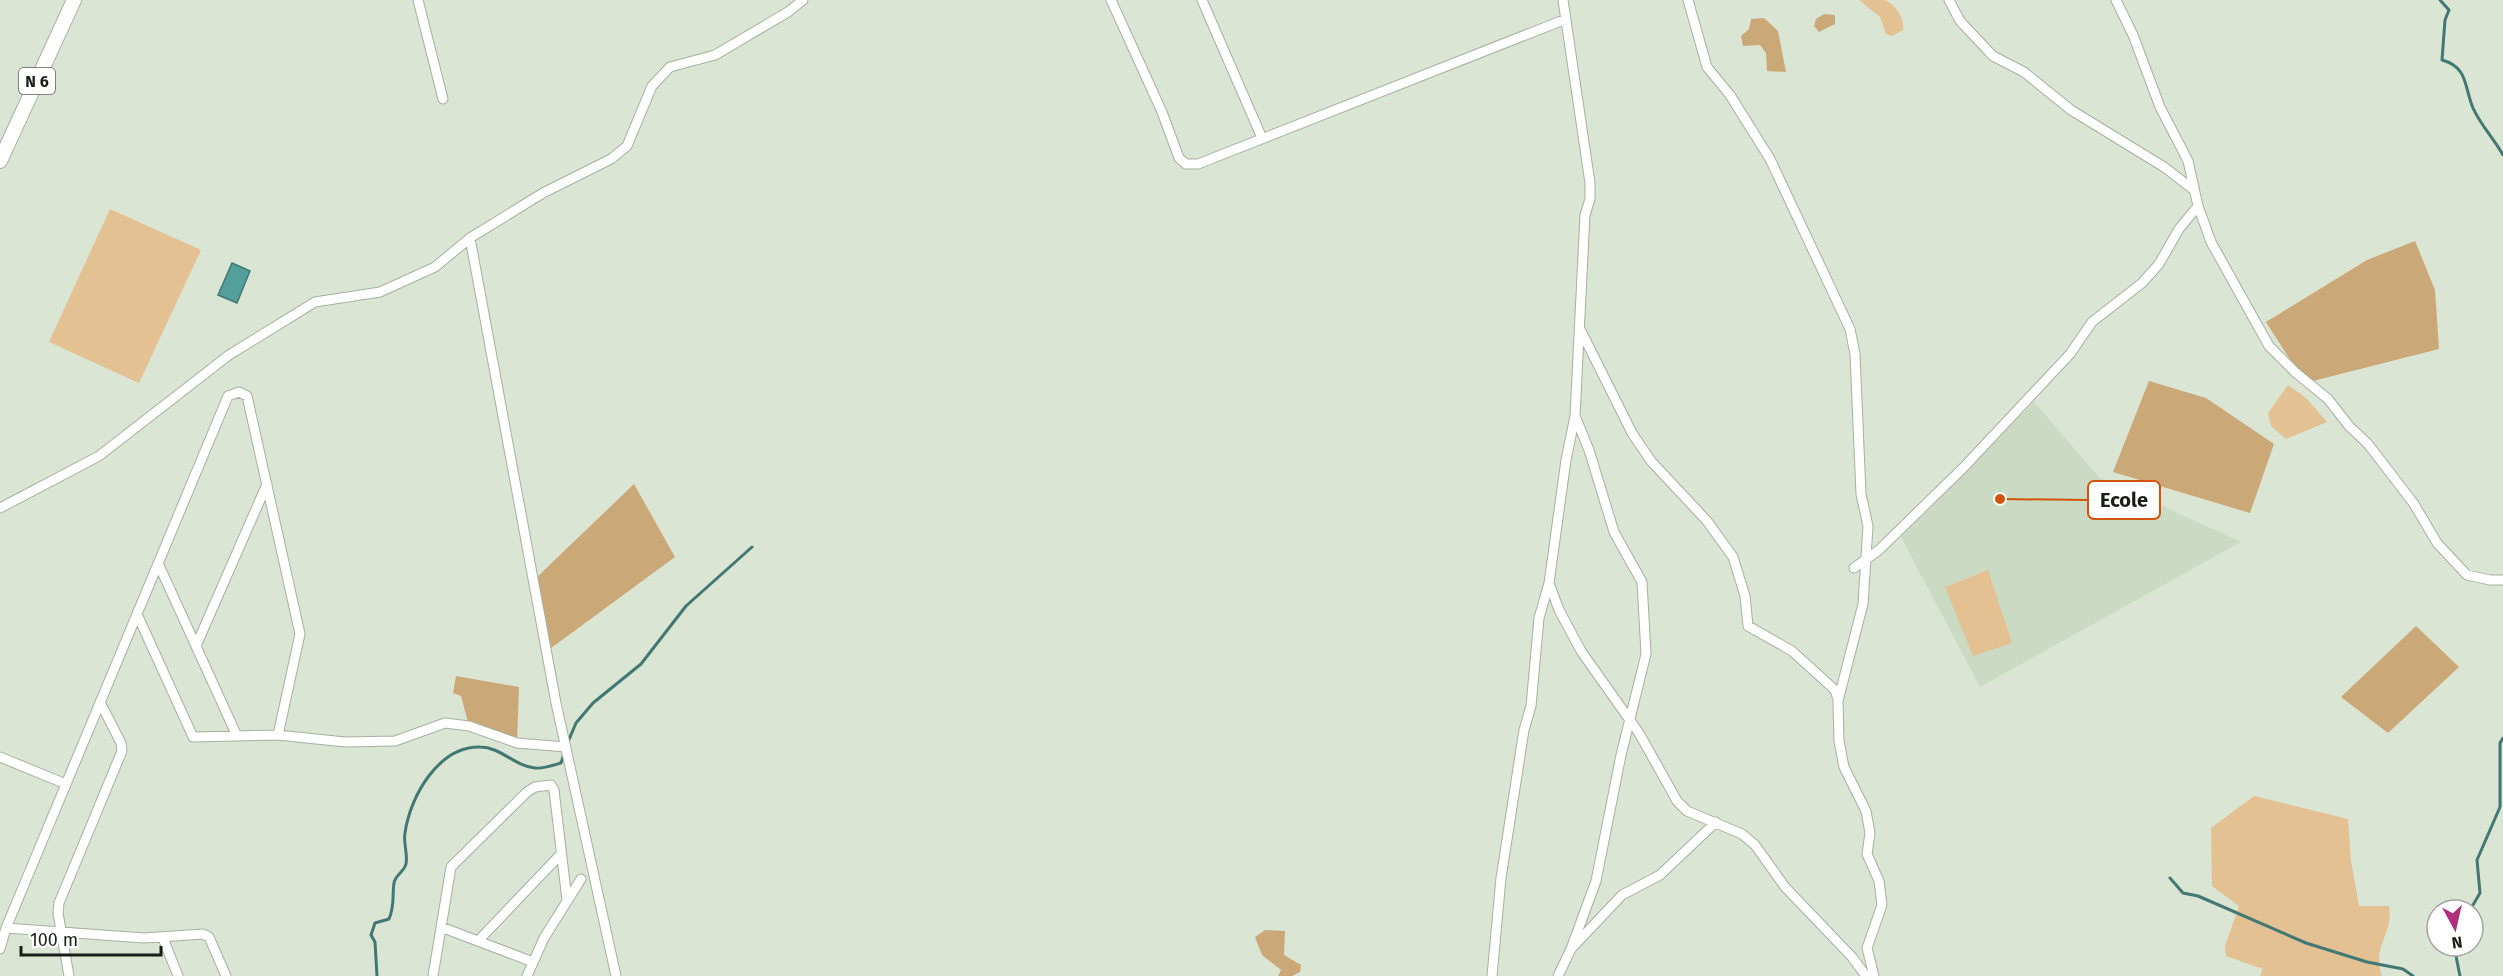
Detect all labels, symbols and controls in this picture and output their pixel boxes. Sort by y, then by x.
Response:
road number: N 6 [19,68,55,94]
callout: Ecole [2088,481,2160,519]
text: Ecole [2100,488,2148,512]
north arrow [2425,898,2485,958]
scale bar [21,919,160,957]
text: 100 m [30,929,78,951]
text: N [2450,932,2464,953]

